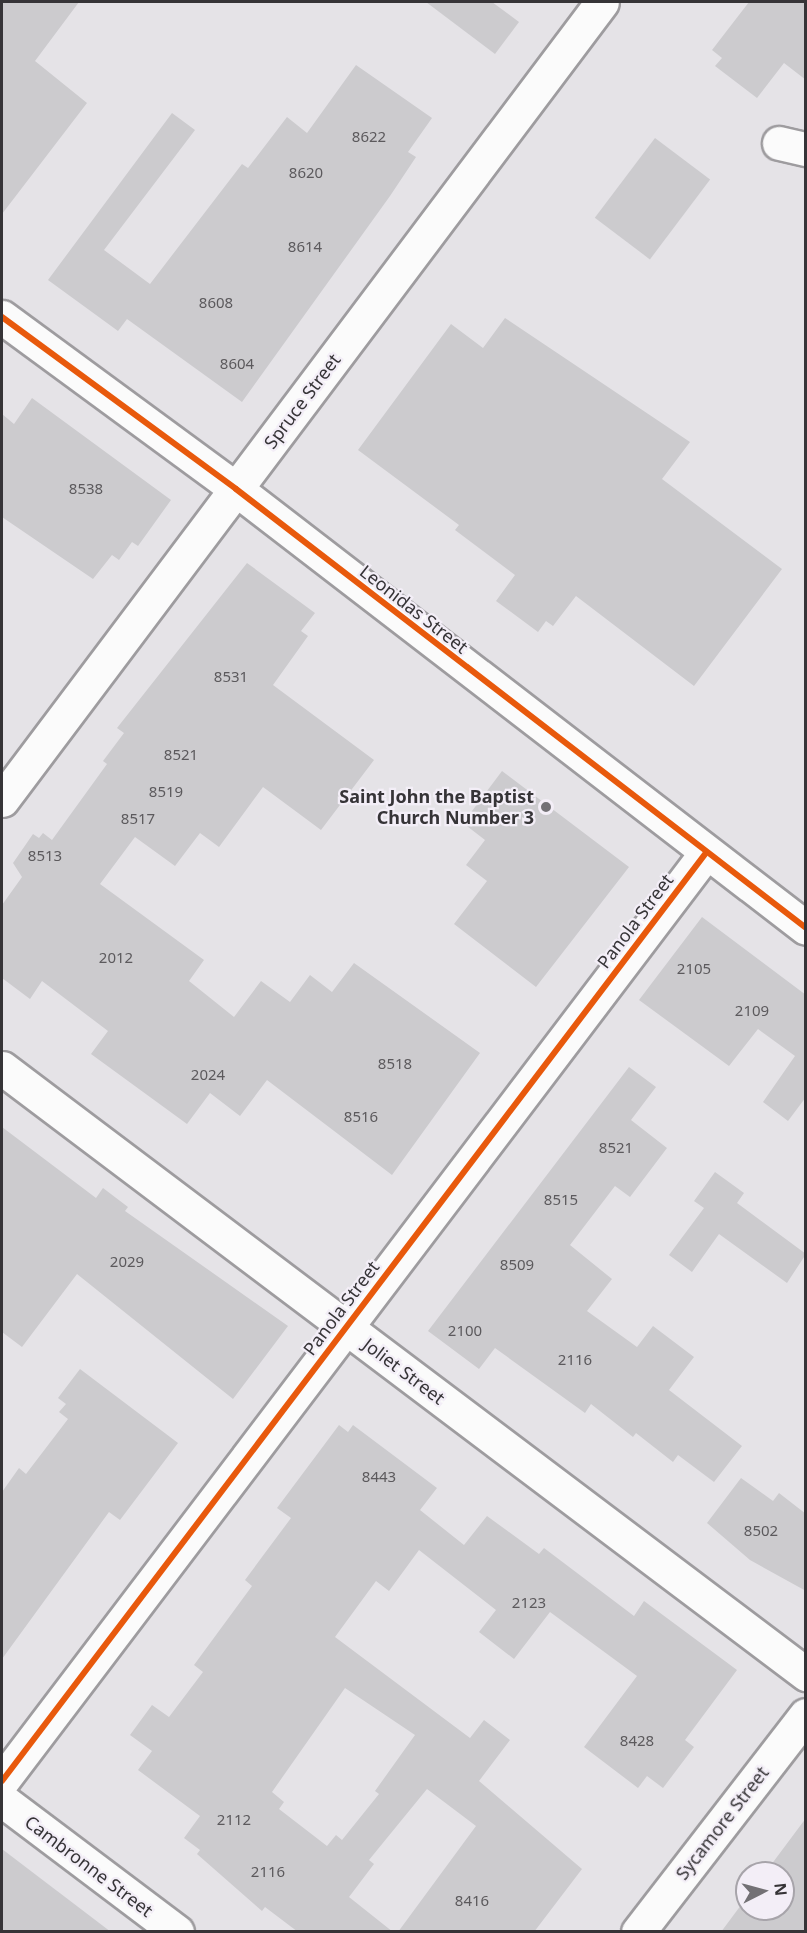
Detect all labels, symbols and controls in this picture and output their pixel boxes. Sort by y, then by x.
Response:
house number: 8622 [352,128,386,146]
house number: 8620 [289,164,323,182]
house number: 8614 [288,238,322,256]
house number: 8608 [199,294,233,312]
street label: Spruce Street [259,349,345,453]
house number: 8604 [220,355,254,373]
house number: 8538 [69,480,103,498]
street label: Leonidas Street [356,560,472,658]
house number: 8531 [214,668,248,686]
house number: 8521 [164,746,198,764]
house number: 8519 [149,783,183,801]
place label: Saint John the Baptist Church Number 3 [339,786,534,828]
marker: Saint John the Baptist Church Number 3 [539,800,553,814]
house number: 8517 [121,810,155,828]
house number: 8513 [28,847,62,865]
street label: Panola Street [592,870,678,972]
house number: 2012 [99,949,133,967]
house number: 2105 [677,960,711,978]
house number: 2109 [735,1002,769,1020]
house number: 8518 [378,1055,412,1073]
house number: 2024 [191,1066,225,1084]
house number: 8516 [344,1108,378,1126]
house number: 8521 [599,1139,633,1157]
house number: 8515 [544,1191,578,1209]
house number: 2029 [110,1253,144,1271]
house number: 8509 [500,1256,534,1274]
street label: Panola Street [298,1257,384,1359]
house number: 2100 [448,1322,482,1340]
street label: Joliet Street [359,1333,449,1409]
house number: 2116 [558,1351,592,1369]
house number: 8443 [362,1468,396,1486]
house number: 8502 [744,1522,778,1540]
house number: 2123 [512,1594,546,1612]
house number: 8428 [620,1732,654,1750]
street label: Sycamore Street [671,1762,773,1884]
street label: Cambronne Street [21,1811,157,1921]
house number: 2112 [217,1811,251,1829]
north arrow [735,1861,795,1921]
house number: 2116 [251,1863,285,1881]
text: N [769,1882,793,1897]
house number: 8416 [455,1892,489,1910]

